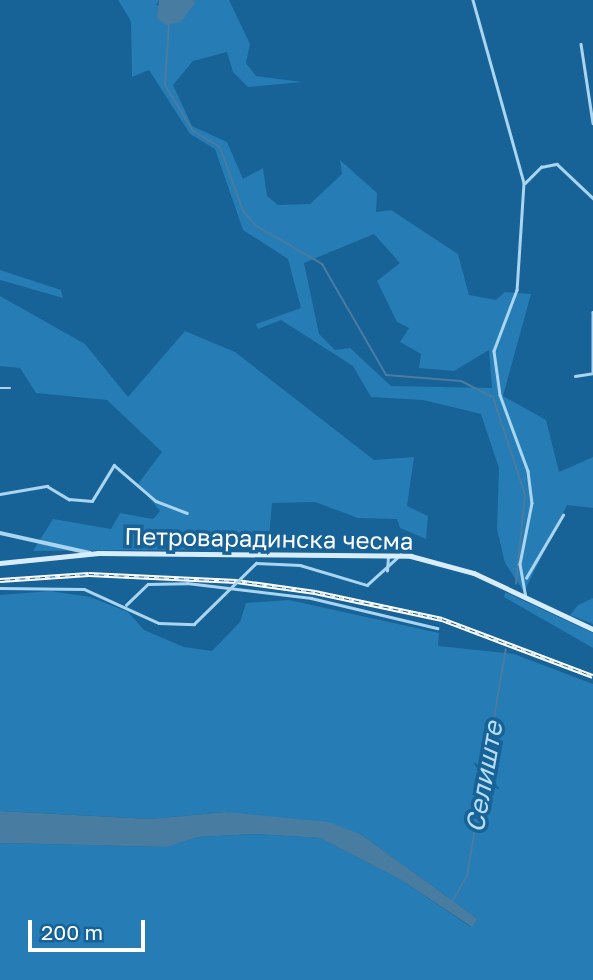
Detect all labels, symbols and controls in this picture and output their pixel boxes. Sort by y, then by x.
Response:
street label: Петроварадинска чесма [124,521,414,555]
water label: Селиште [459,719,509,835]
scale bar [32,906,149,950]
text: 200 m [41,919,103,945]

